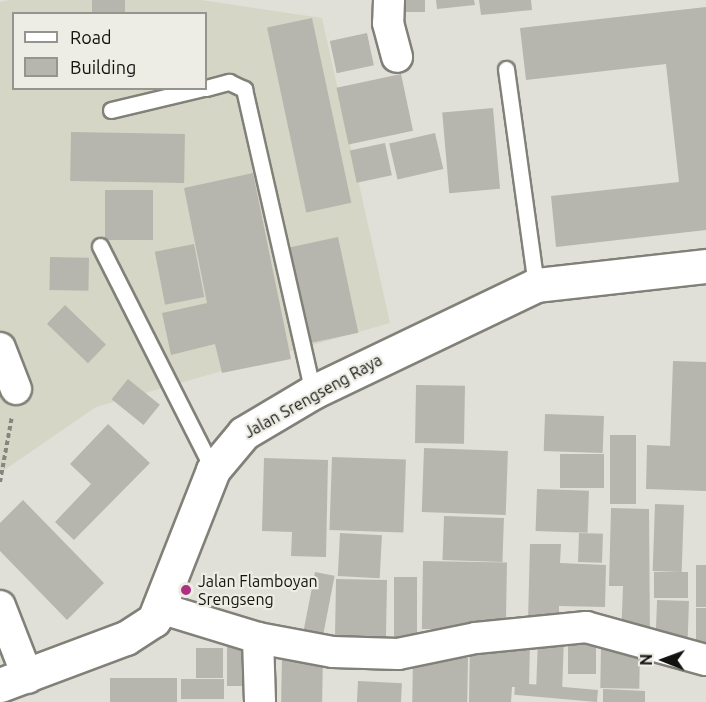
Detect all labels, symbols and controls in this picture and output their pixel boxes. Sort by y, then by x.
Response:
legend [12,12,207,90]
text: Road [70,27,112,47]
text: Building [70,57,136,77]
street label: Jalan Srengseng Raya [241,350,385,442]
place label: Jalan Flamboyan Srengseng [198,571,318,609]
marker: Jalan Flamboyan Srengseng [179,583,193,597]
north arrow [634,630,694,690]
text: N [637,654,655,666]

